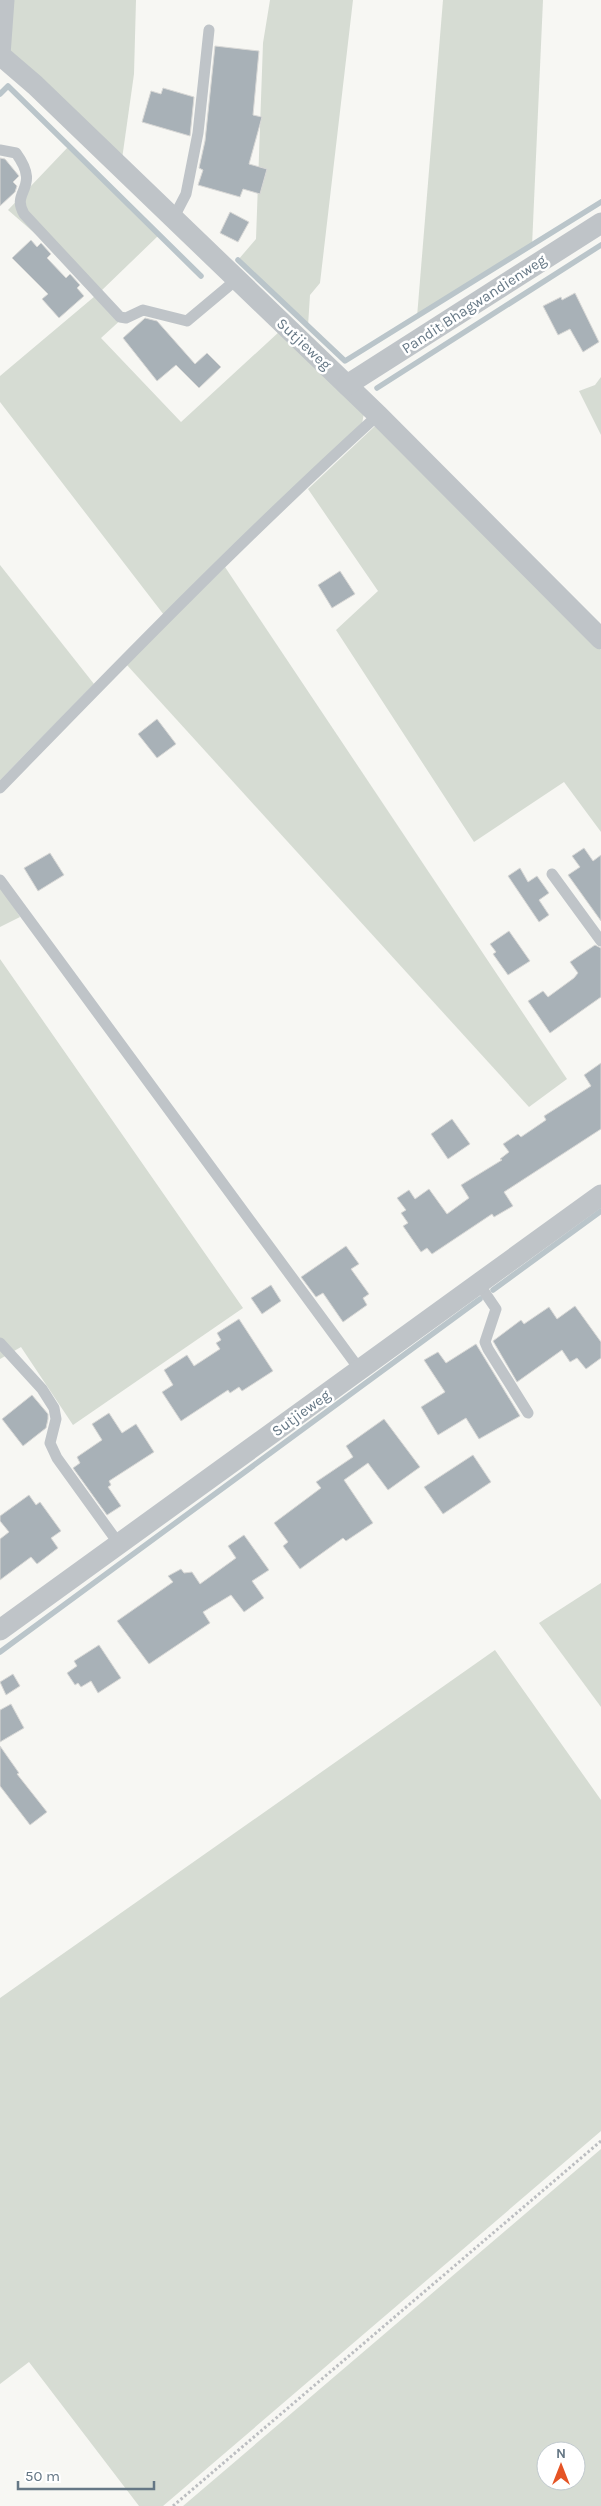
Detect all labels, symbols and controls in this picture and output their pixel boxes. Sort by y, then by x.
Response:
street label: Pandit Bhagwandienweg [398,250,550,357]
street label: Sutjieweg [273,314,335,374]
street label: Sutjieweg [268,1386,334,1440]
north arrow [536,2441,586,2491]
text: N [556,2445,566,2462]
scale bar [18,2458,154,2490]
text: 50 m [25,2467,60,2485]

